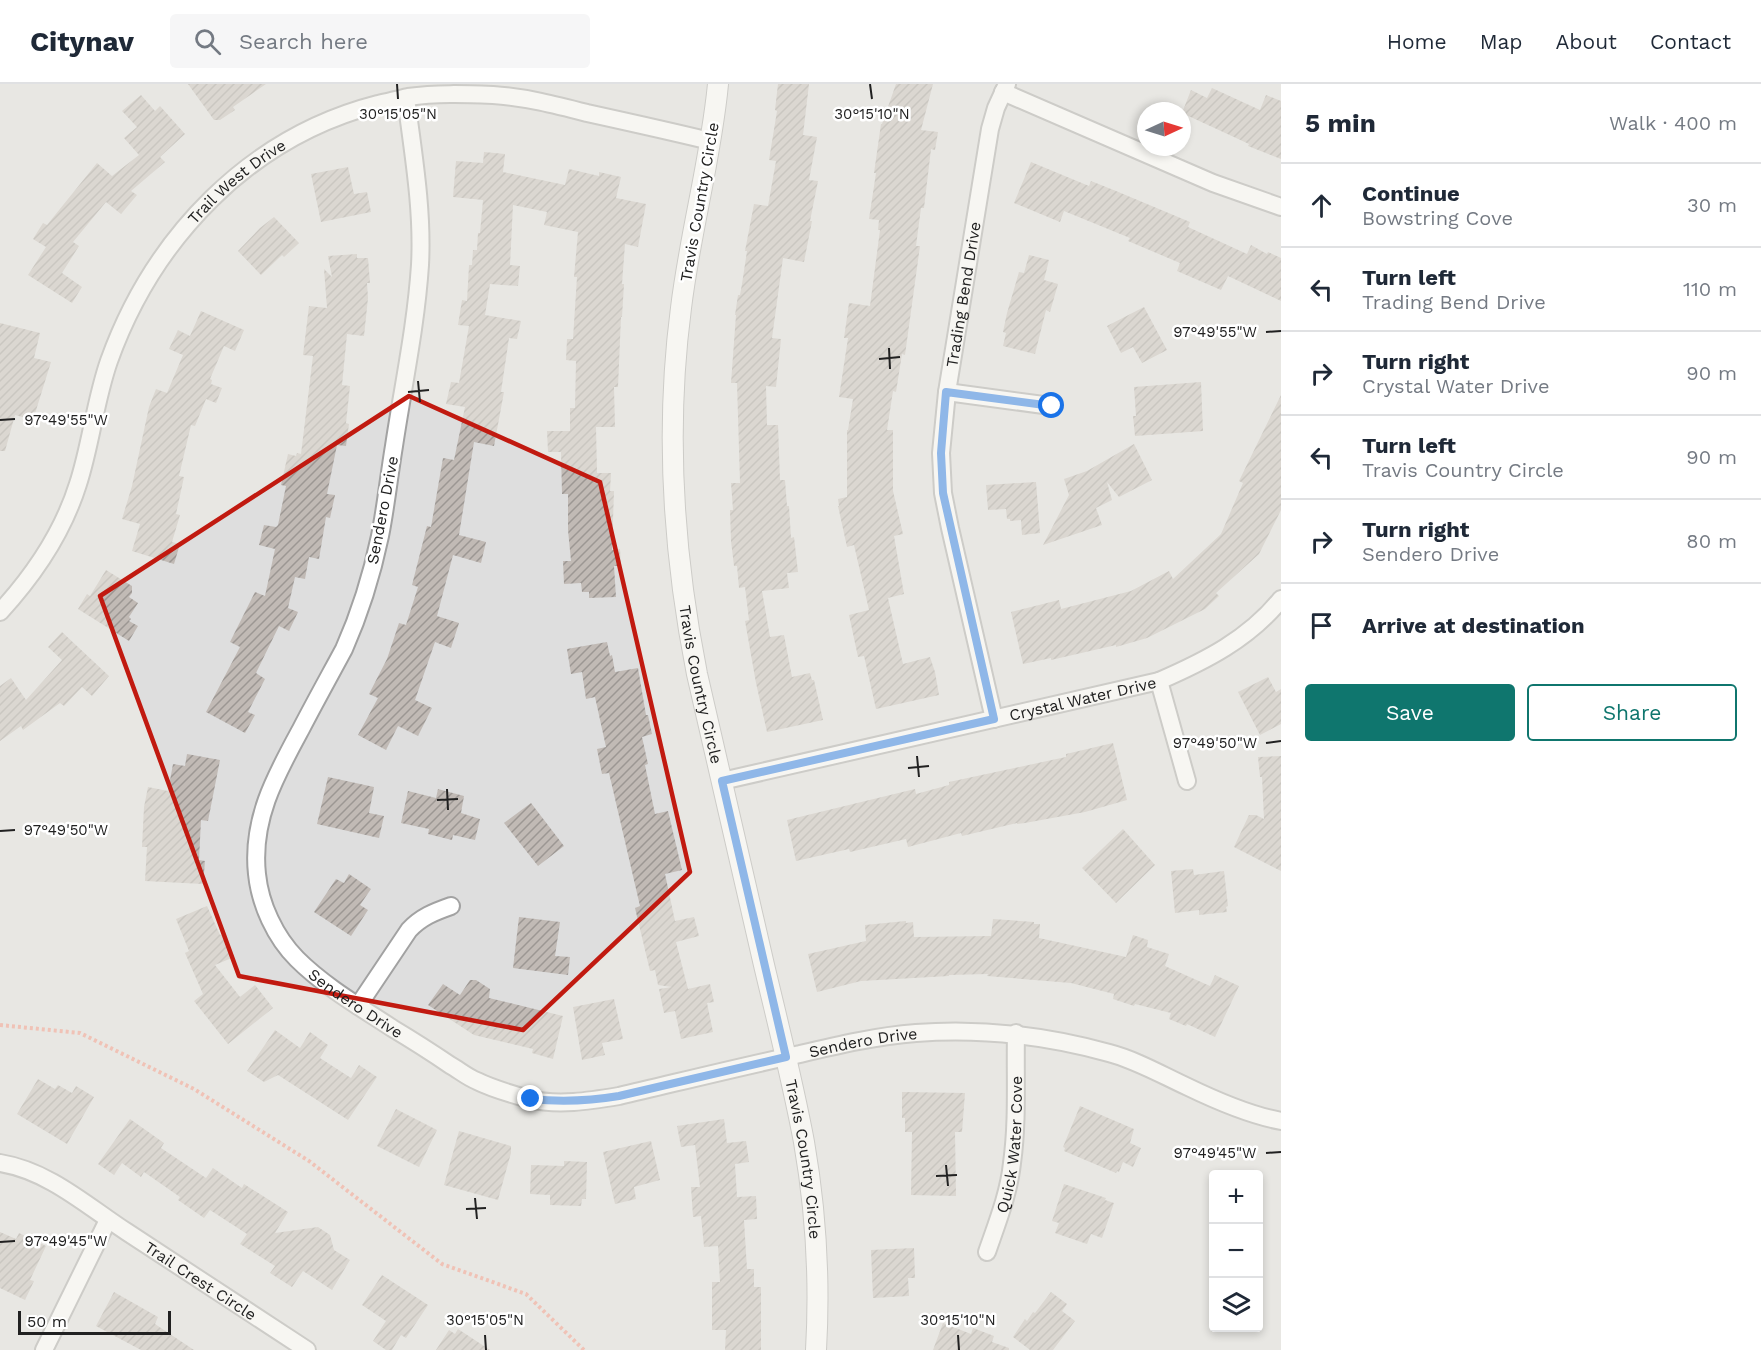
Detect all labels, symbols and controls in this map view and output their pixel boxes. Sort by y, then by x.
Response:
search box [170,14,590,68]
text: Citynav [30,25,134,58]
icon: search [191,25,224,58]
text: Search here [239,29,368,54]
text: Home [1387,29,1447,54]
text: Map [1480,29,1523,54]
text: About [1556,29,1617,54]
text: Contact [1650,29,1731,54]
north arrow [1137,102,1191,156]
text: 30°15'05"N [359,105,437,123]
text: 30°15'10"N [834,105,910,123]
text: 5 min [1305,108,1376,138]
text: Walk · 400 m [1609,111,1737,135]
street label: Travis Country Circle [676,121,723,283]
street label: Trail West Drive [184,135,289,228]
text: Continue [1362,181,1460,206]
icon: ahead [1305,189,1338,222]
text: 30 m [1687,193,1737,217]
text: Bowstring Cove [1362,206,1513,230]
street label: Trading Bend Drive [942,220,985,369]
text: Turn left [1362,265,1456,290]
icon: left [1305,273,1338,306]
text: 110 m [1683,277,1737,301]
text: Trading Bend Drive [1362,290,1546,314]
text: 97°49'55"W [1173,323,1257,341]
text: Turn right [1362,349,1469,374]
icon: right [1305,357,1338,390]
text: 90 m [1686,361,1737,385]
text: Crystal Water Drive [1362,374,1549,398]
route start [1038,392,1064,418]
text: 97°49'55"W [24,411,108,429]
text: Turn left [1362,433,1456,458]
icon: left [1305,441,1338,474]
text: 90 m [1686,445,1737,469]
street label: Sendero Drive [363,454,402,566]
text: Travis Country Circle [1362,458,1564,482]
text: Turn right [1362,517,1469,542]
icon: right [1305,525,1338,558]
text: 80 m [1686,529,1737,553]
text: Sendero Drive [1362,542,1499,566]
street label: Travis Country Circle [675,604,726,766]
icon: arrive [1305,609,1338,642]
text: Arrive at destination [1362,613,1585,638]
street label: Crystal Water Drive [1007,673,1158,725]
button: Save [1305,684,1515,741]
button: Share [1527,684,1737,741]
text: 97°49'50"W [1173,734,1257,752]
text: 97°49'50"W [24,821,108,839]
street label: Sendero Drive [304,965,406,1042]
street label: Sendero Drive [807,1024,918,1062]
street label: Quick Water Cove [992,1076,1026,1215]
street label: Travis Country Circle [781,1077,825,1240]
route end [517,1085,543,1111]
text: 97°49'45"W [1174,1144,1256,1162]
map controls [1209,1170,1263,1332]
button: + [1209,1170,1263,1224]
button: − [1209,1224,1263,1278]
text: 97°49'45"W [25,1232,107,1250]
street label: Trail Crest Circle [141,1237,260,1325]
button: layers [1209,1278,1263,1332]
scale bar [18,1308,171,1336]
text: 30°15'05"N [446,1311,524,1329]
text: 30°15'10"N [920,1311,996,1329]
text: 50 m [27,1312,67,1331]

